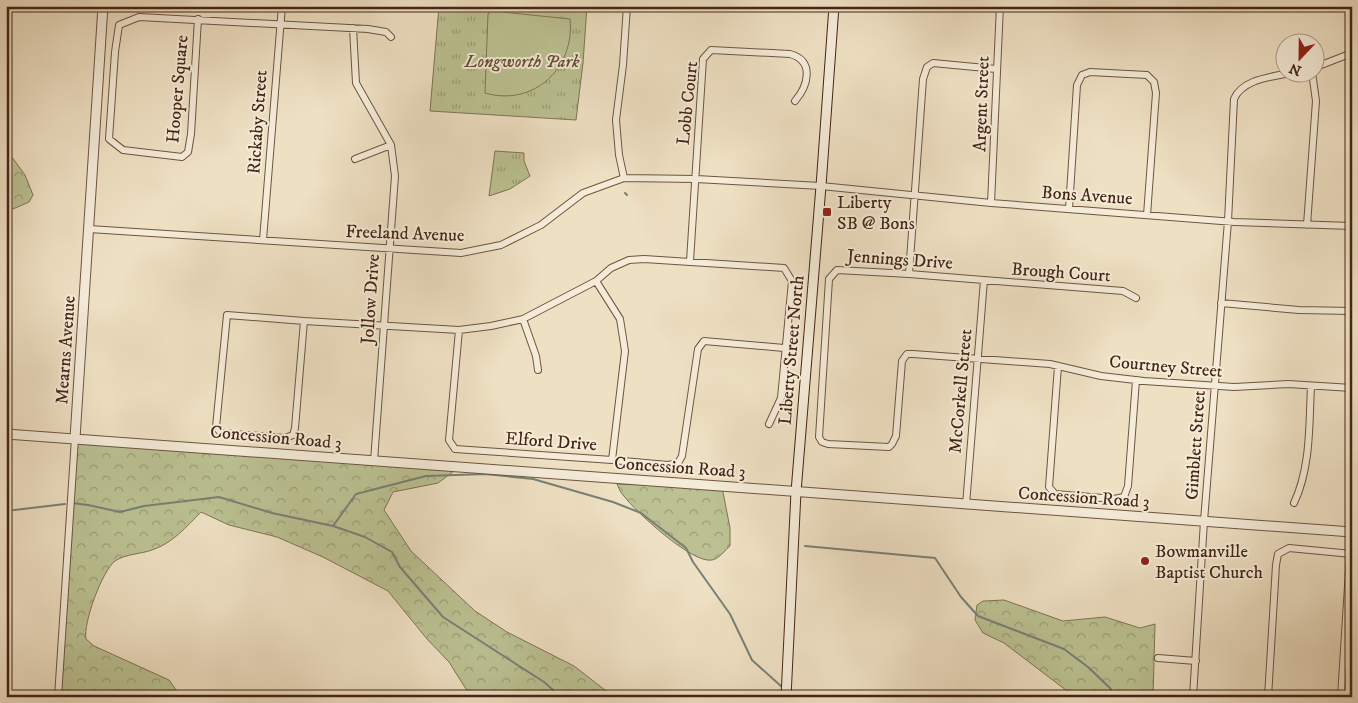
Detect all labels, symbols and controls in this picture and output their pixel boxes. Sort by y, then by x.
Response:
north arrow [1276,32,1326,82]
street label: Hooper Square [162,34,194,144]
park label: Longworth Park [464,51,580,73]
street label: Argent Street [969,56,995,152]
text: N [1286,58,1304,80]
street label: Lobb Court [673,60,703,146]
street label: Rickaby Street [243,69,273,175]
street label: Bons Avenue [1041,182,1133,210]
place label: Liberty SB @ Bons [837,192,915,235]
marker: Liberty SB @ Bons [821,206,833,218]
street label: Freeland Avenue [345,221,465,247]
street label: Jennings Drive [844,245,954,275]
street label: Jollow Drive [357,253,385,347]
street label: Brough Court [1011,259,1111,287]
street label: Liberty Street North [775,274,810,426]
street label: Mearns Avenue [51,295,81,405]
street label: McCorkell Street [945,328,977,454]
street label: Courtney Street [1108,351,1224,383]
street label: Gimblett Street [1181,389,1211,501]
street label: Concession Road 3 [209,421,343,455]
street label: Elford Drive [504,428,598,456]
street label: Concession Road 3 [613,452,746,484]
street label: Concession Road 3 [1017,482,1150,514]
place label: Bowmanville Baptist Church [1155,541,1263,584]
marker: Bowmanville Baptist Church [1139,555,1151,567]

